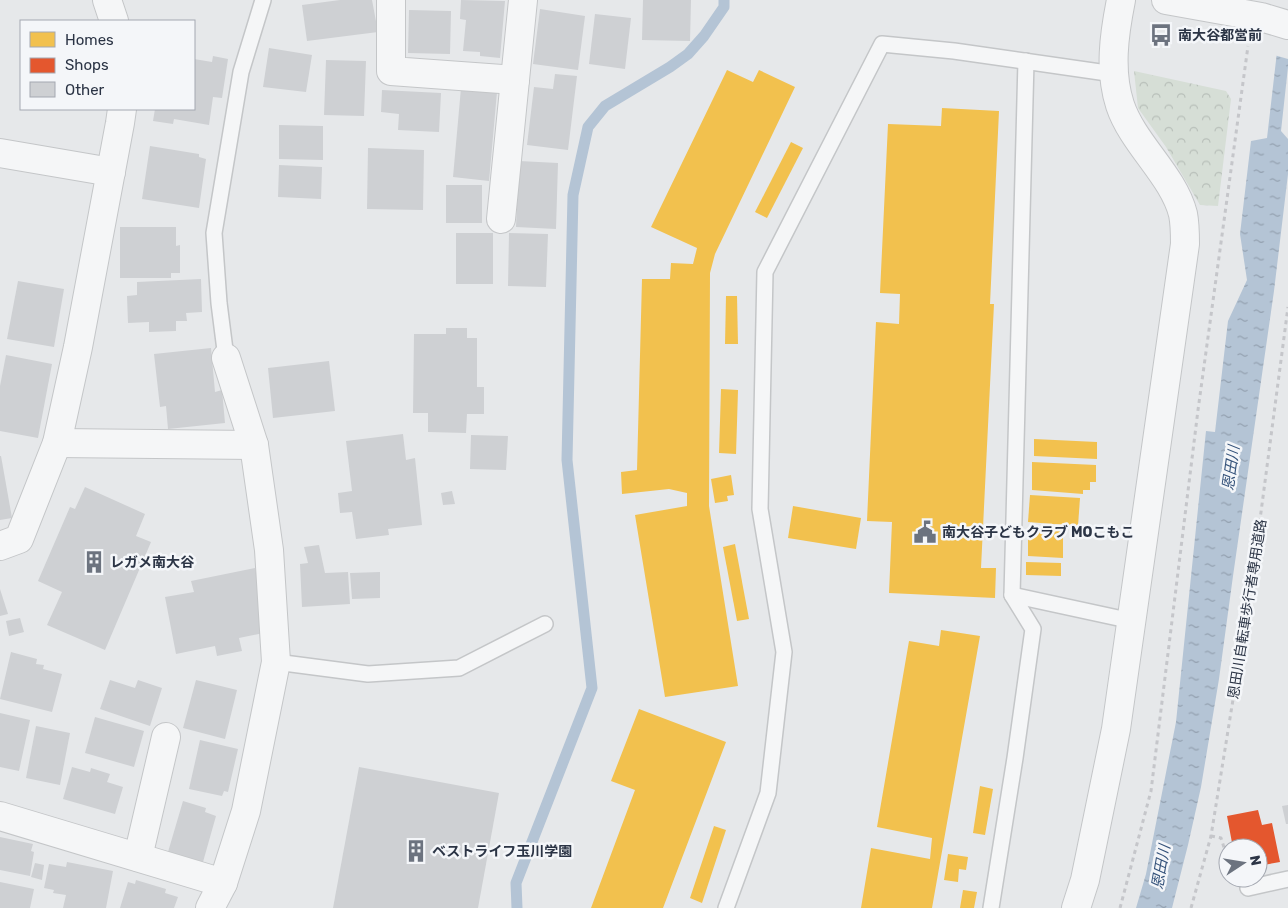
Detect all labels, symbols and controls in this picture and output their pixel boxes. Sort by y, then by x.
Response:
legend [20,20,195,110]
bus stop icon: 南大谷都営前 [1148,22,1174,48]
place label: 南大谷都営前 [1178,27,1262,44]
text: Homes [65,31,114,49]
text: Shops [65,56,109,74]
text: Other [65,81,105,99]
water label: 恩田川 [1219,442,1243,492]
street label: 恩田川自転車歩行者専用道路 [1225,518,1270,700]
public building icon: 南大谷子どもクラブ MOこもこ [912,519,938,545]
place label: 南大谷子どもクラブ MOこもこ [942,524,1135,541]
building icon: レガメ南大谷 [81,549,107,575]
place label: レガメ南大谷 [110,554,195,571]
building icon: ベストライフ玉川学園 [403,838,429,864]
north arrow [1218,838,1268,888]
water label: 恩田川 [1148,841,1174,891]
place label: ベストライフ玉川学園 [432,843,572,860]
text: N [1246,854,1265,867]

